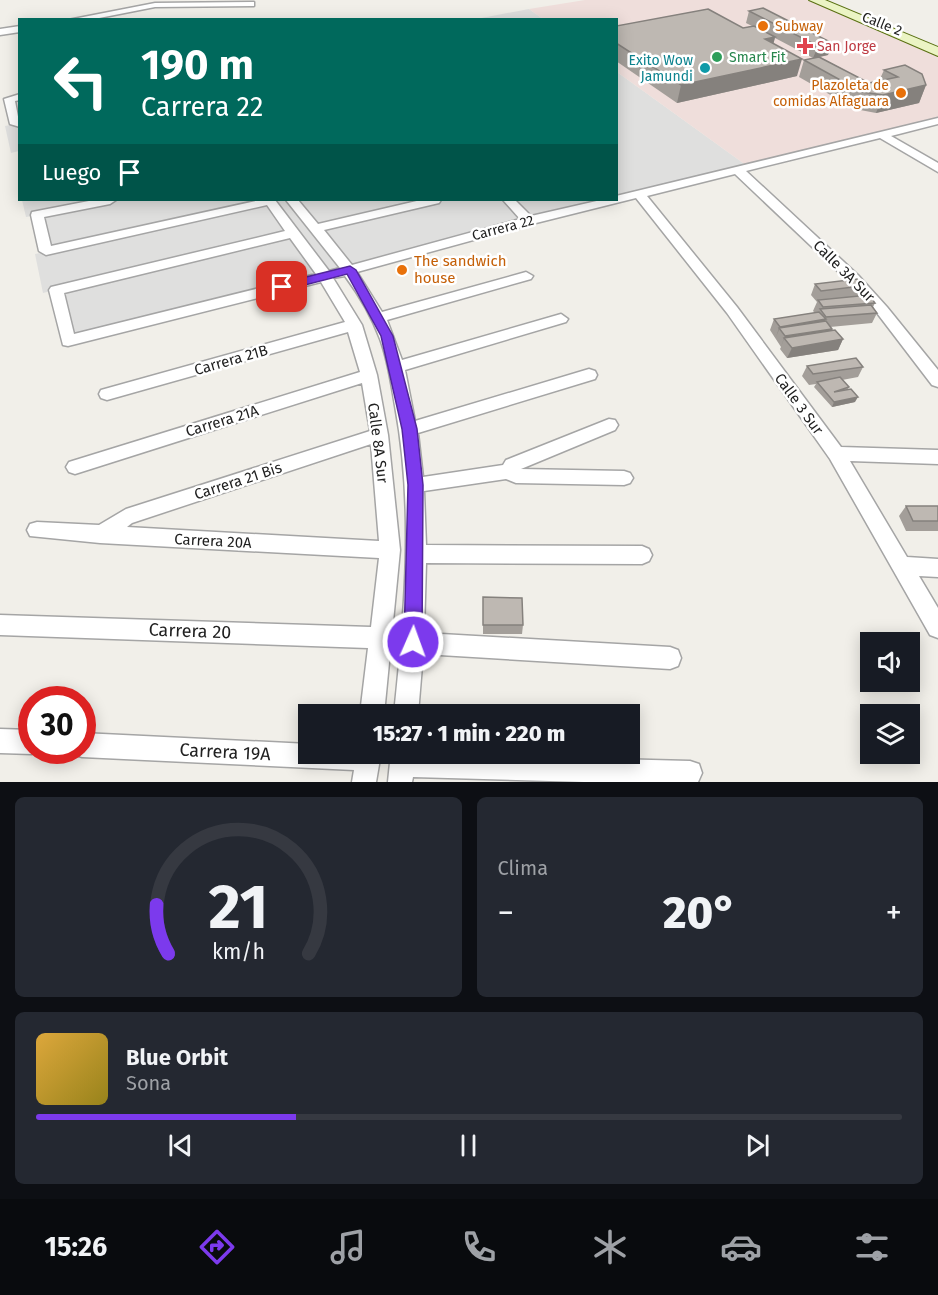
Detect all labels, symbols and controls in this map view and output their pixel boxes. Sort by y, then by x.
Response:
street label: Calle 2 [860,8,905,40]
place label: Subway [775,18,823,35]
marker: Subway [756,19,770,33]
place label: San Jorge [817,38,877,55]
marker: San Jorge [798,39,812,53]
text: 190 m [141,40,254,90]
icon: left [42,42,120,120]
place label: Smart Fit [729,49,787,66]
marker: Smart Fit [710,50,724,64]
place label: Exito Wow Jamundi [628,52,693,85]
marker: Exito Wow Jamundi [698,61,712,75]
place label: Plazoleta de comidas Alfaguara [773,77,889,110]
marker: Plazoleta de comidas Alfaguara [894,86,908,100]
text: Carrera 22 [141,91,263,123]
icon: arrive [113,156,146,189]
text: Luego [42,159,101,186]
street label: Carrera 22 [470,212,536,244]
street label: Calle 3A Sur [809,236,879,306]
place label: The sandwich house [414,252,506,287]
pin [256,261,307,312]
marker: The sandwich house [395,263,409,277]
icon: arrive [265,270,298,303]
street label: Carrera 21B [192,341,270,379]
street label: Calle 3 Sur [771,370,827,438]
street label: Carrera 21A [183,401,261,441]
street label: Calle 8A Sur [364,402,392,484]
street label: Carrera 21 Bis [192,458,284,504]
street label: Carrera 20A [174,530,253,552]
position arrow [381,610,445,674]
street label: Carrera 20 [148,619,232,643]
map controls [860,632,920,764]
button: sound [860,632,920,692]
speed limit sign: 30 [18,686,96,764]
button: layers [860,704,920,764]
text: 15:27 · 1 min · 220 m [373,720,565,747]
street label: Carrera 19A [179,739,272,765]
text: Clima [498,856,548,880]
text: 21 [208,870,268,945]
text: 20° [663,886,737,940]
text: − [498,893,514,933]
text: + [886,893,902,933]
text: km/h [212,939,265,965]
text: Blue Orbit [126,1044,228,1071]
text: Sona [126,1071,171,1095]
icon: previous [164,1129,197,1162]
icon: pause [452,1129,485,1162]
icon: next [741,1129,774,1162]
icon: directions [196,1226,238,1268]
icon: music [327,1226,369,1268]
icon: phone [458,1226,500,1268]
icon: climate [589,1226,631,1268]
icon: car [720,1226,762,1268]
icon: filters [851,1226,893,1268]
text: 15:26 [45,1231,107,1263]

